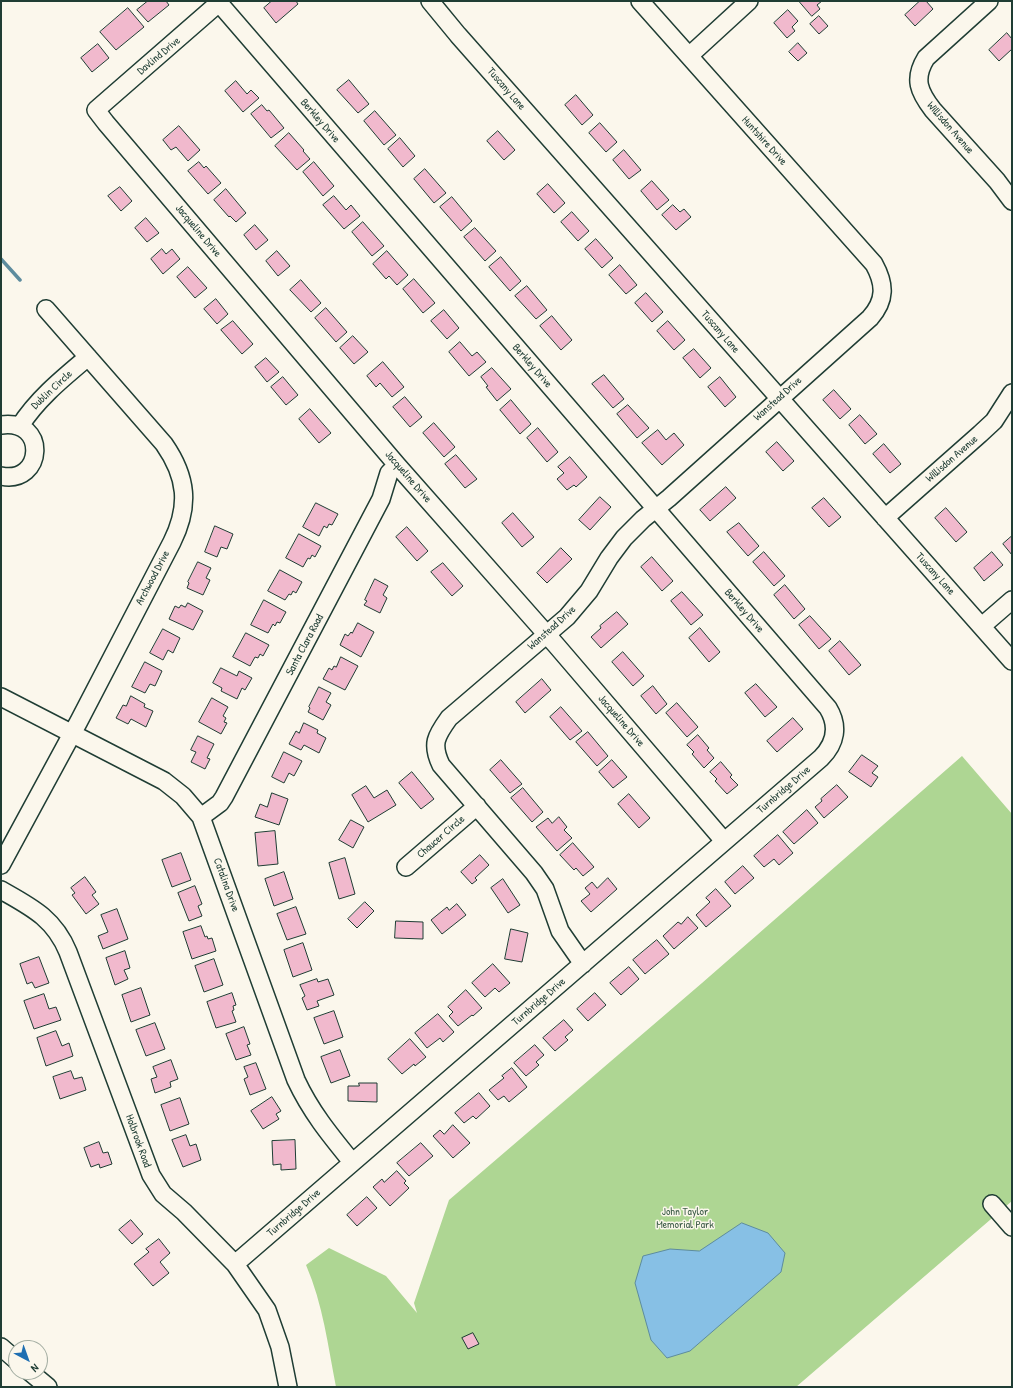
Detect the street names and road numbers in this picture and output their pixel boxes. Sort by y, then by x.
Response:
street label: Davlind Drive [135,34,183,78]
street label: Tuscany Lane [484,65,528,113]
street label: Berkley Drive [297,96,343,146]
street label: Willisdon Avenue [924,99,976,157]
street label: Huntshire Drive [739,114,789,168]
street label: Jacqueline Drive [172,202,224,260]
street label: Tuscany Lane [698,308,742,356]
street label: Berkley Drive [509,341,555,391]
street label: Dublin Circle [29,368,75,412]
street label: Wanstead Drive [751,374,805,424]
street label: Willisdon Avenue [923,433,981,485]
street label: Jacqueline Drive [382,448,434,506]
street label: Archwood Drive [133,548,173,608]
street label: Tuscany Lane [913,550,957,598]
street label: Berkley Drive [721,586,767,636]
street label: Wanstead Drive [525,603,579,653]
street label: Santa Clara Road [283,612,327,678]
street label: Jacqueline Drive [595,692,647,750]
street label: Turnbridge Drive [754,763,814,817]
street label: Chaucer Circle [414,813,468,861]
street label: Catalina Drive [210,856,242,914]
street label: Turnbridge Drive [509,975,569,1029]
street label: Holbrook Road [122,1113,154,1169]
street label: Turnbridge Drive [264,1186,324,1240]

